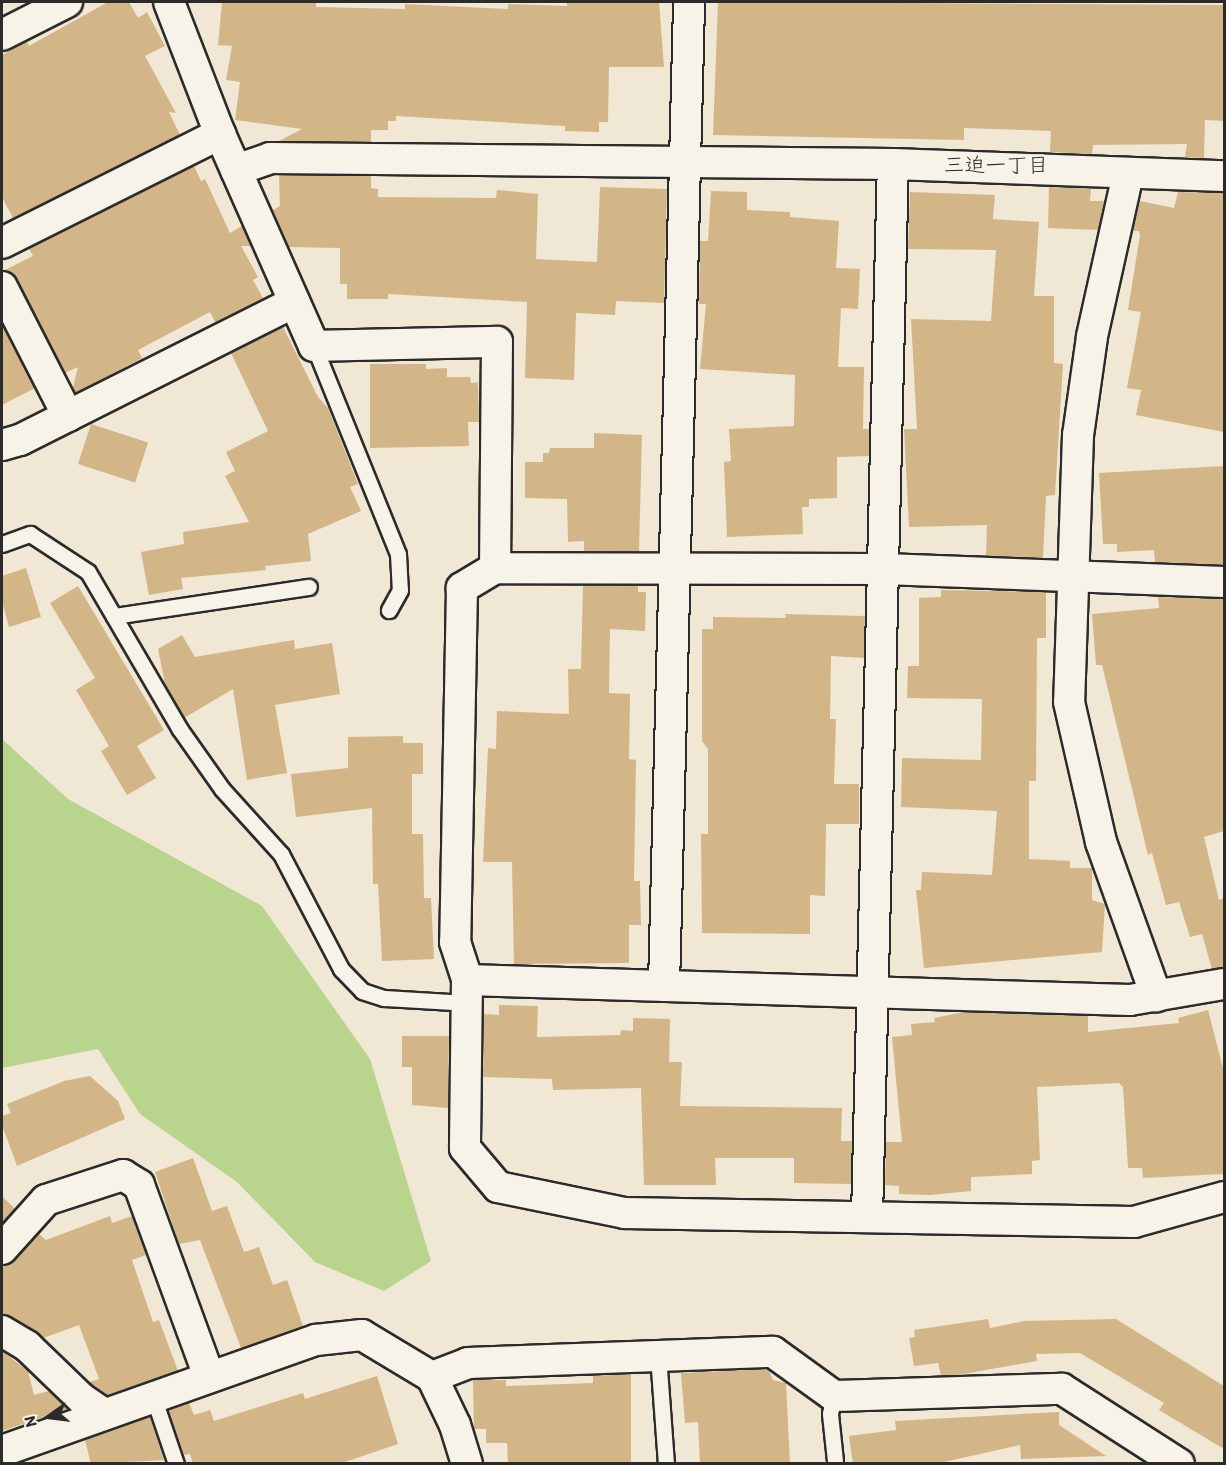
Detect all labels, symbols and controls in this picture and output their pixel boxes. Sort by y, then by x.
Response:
district label: 三迫一丁目 [944,152,1048,178]
north arrow [18,1387,78,1447]
text: N [20,1414,41,1429]

